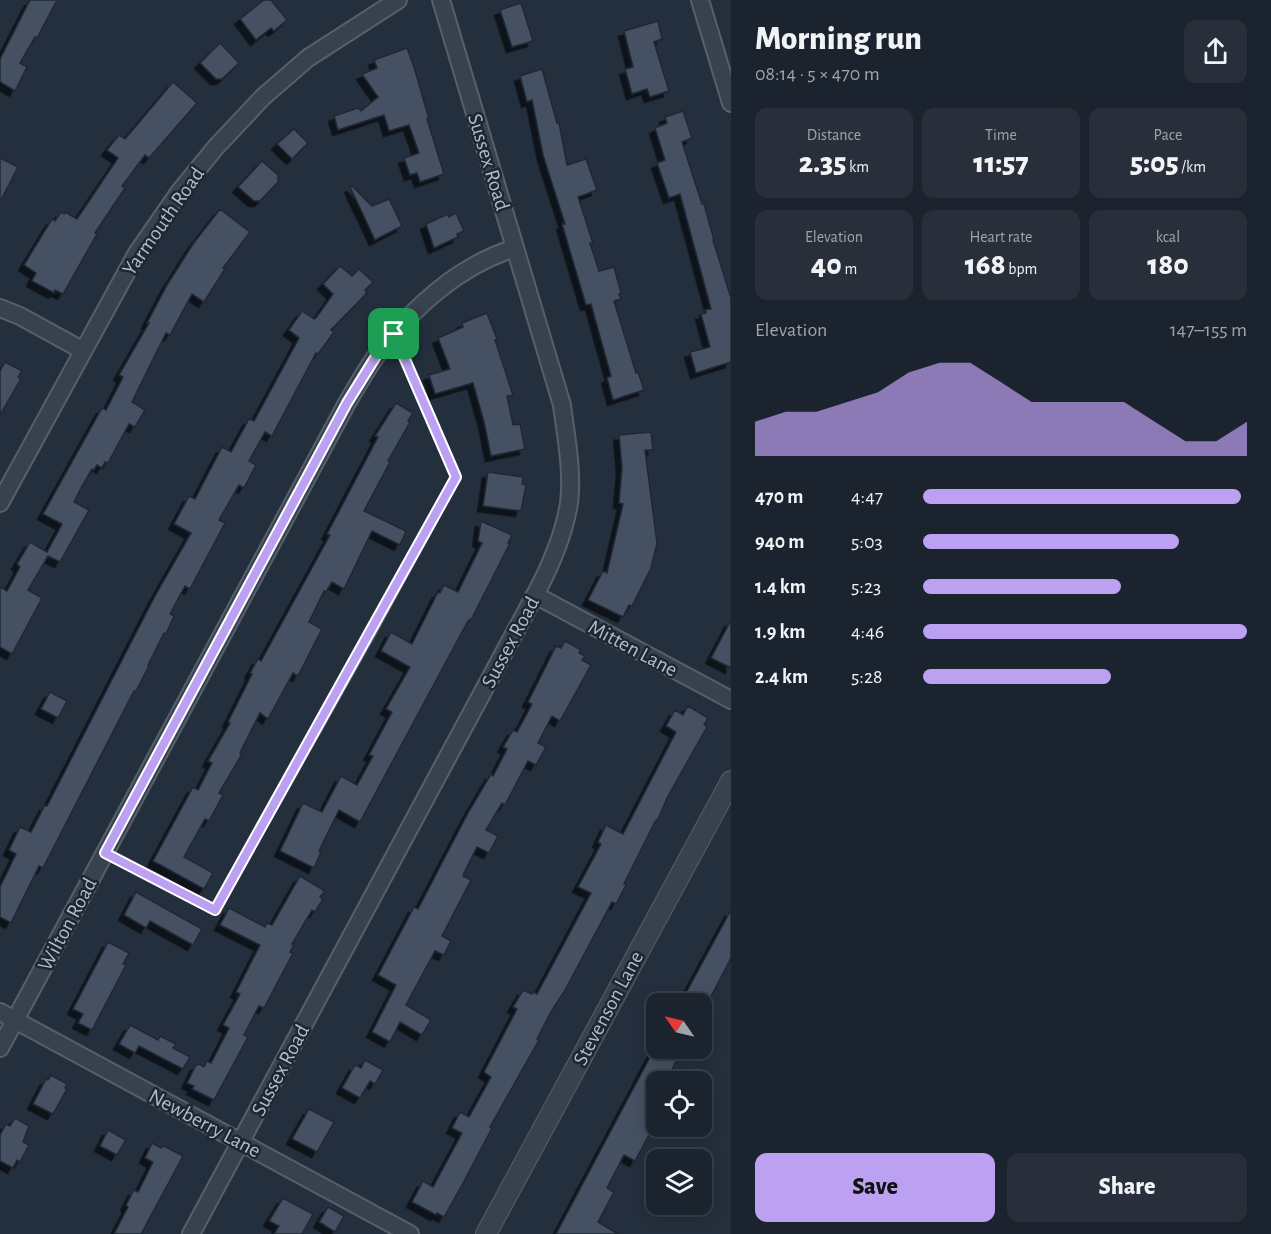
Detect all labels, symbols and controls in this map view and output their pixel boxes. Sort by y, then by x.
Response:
button: share [1184,20,1247,83]
text: Morning run [755,23,922,56]
text: 08:14 · 5 × 470 m [755,64,880,84]
street label: Sussex Road [464,111,513,213]
text: Distance [807,127,861,143]
text: Time [985,127,1017,143]
text: Pace [1154,127,1182,143]
text: 2.35 [799,148,846,178]
text: 11:57 [973,148,1029,178]
text: 5:05 [1130,148,1179,178]
text: km [846,159,869,175]
text: /km [1179,159,1206,175]
street label: Yarmouth Road [118,163,208,279]
text: Elevation [805,229,863,245]
text: Heart rate [970,229,1032,245]
text: kcal [1156,229,1180,245]
text: 40 [811,250,842,280]
text: 168 [965,250,1006,280]
text: 180 [1147,250,1189,280]
text: m [842,261,857,277]
text: bpm [1006,261,1037,277]
pin [368,308,419,359]
icon: arrive [377,317,410,350]
text: Elevation [755,320,827,340]
text: 147–155 m [1170,320,1247,340]
text: 470 m [755,487,803,507]
text: 4:47 [851,487,883,507]
text: 940 m [755,532,804,552]
text: 5:03 [851,532,883,552]
text: 1.4 km [755,577,806,597]
text: 5:23 [851,577,881,597]
street label: Sussex Road [478,593,543,691]
street label: Mitten Lane [585,616,681,681]
text: 1.9 km [755,622,806,642]
text: 4:46 [851,622,884,642]
text: 2.4 km [755,667,808,687]
text: 5:28 [851,667,883,687]
street label: Wilton Road [34,874,101,974]
street label: Stevenson Lane [570,948,647,1069]
north arrow [646,993,712,1059]
map controls [646,993,712,1215]
street label: Sussex Road [248,1021,313,1119]
button: locate [646,1071,712,1137]
street label: Newberry Lane [145,1085,264,1162]
button: layers [646,1149,712,1215]
button: Save [755,1153,995,1222]
button: Share [1007,1153,1247,1222]

